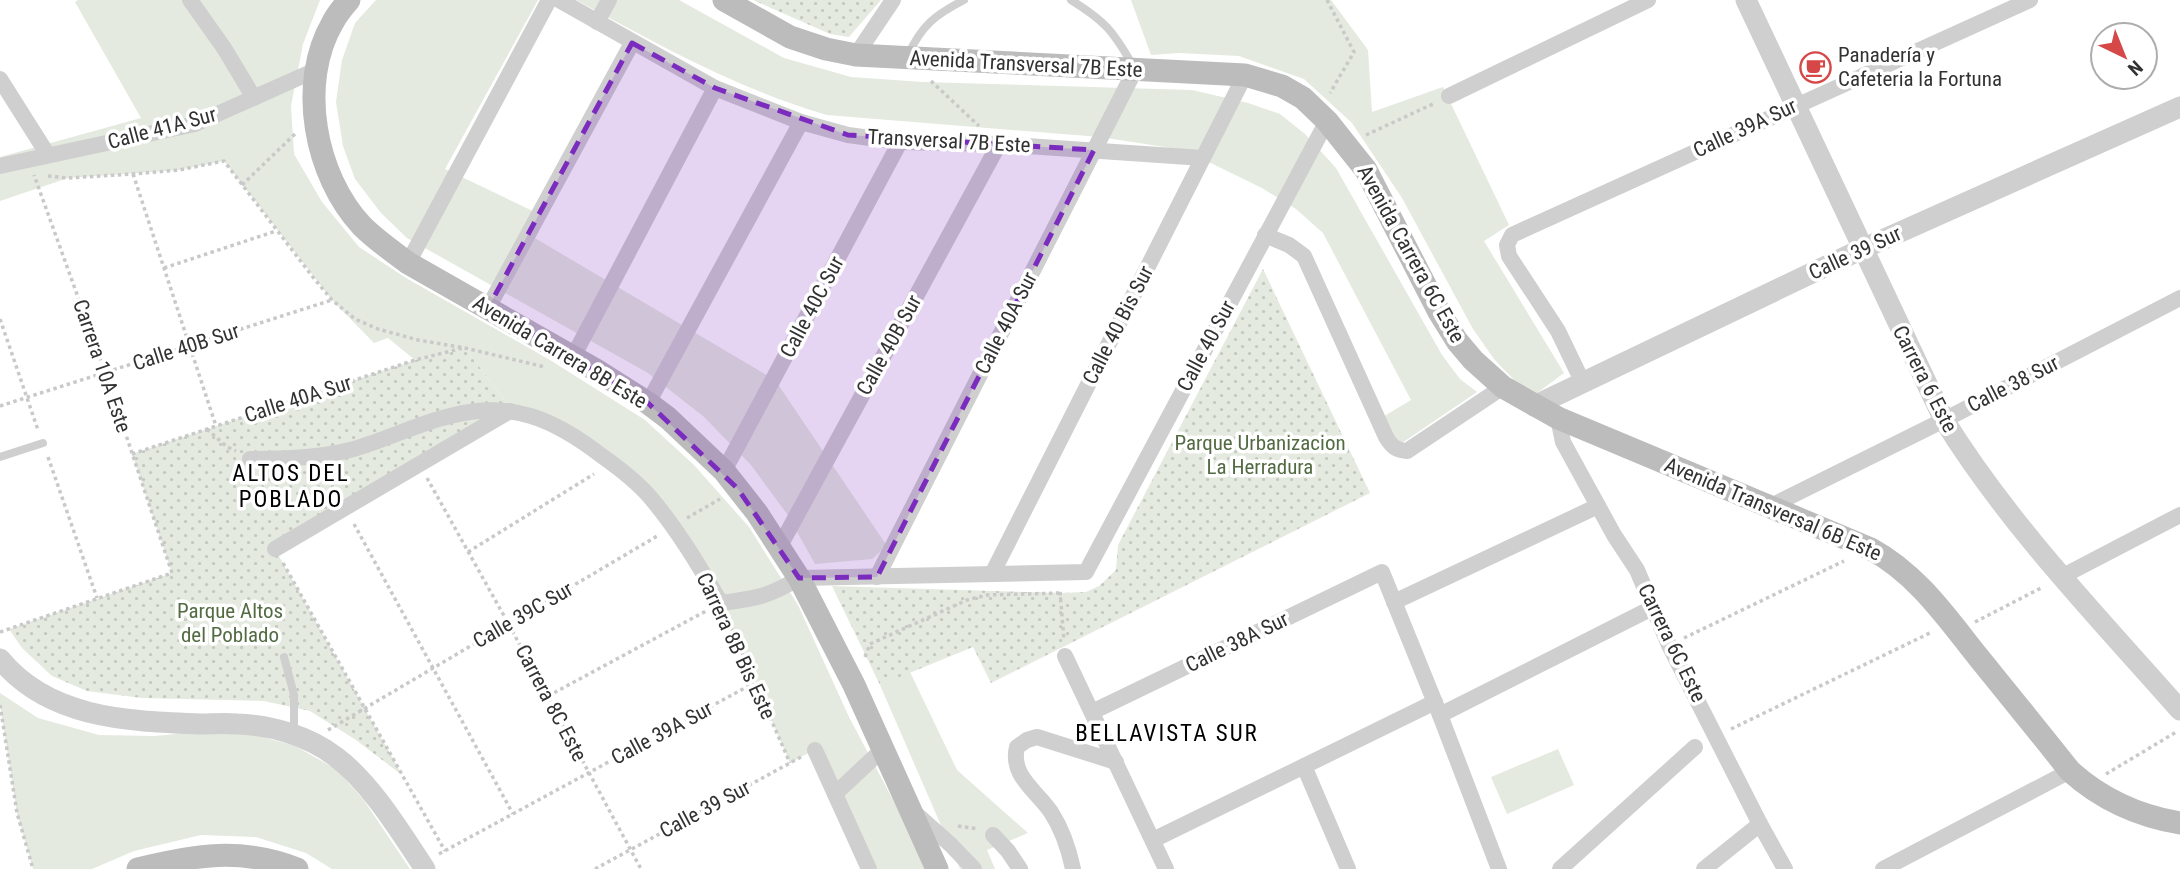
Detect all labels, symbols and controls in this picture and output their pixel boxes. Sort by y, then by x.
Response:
north arrow [2089,21,2159,91]
place label: Panadería y Cafeteria la Fortuna [1838,43,2002,91]
street label: Avenida Transversal 7B Este [909,46,1143,82]
cafe icon: Panadería y Cafeteria la Fortuna [1798,50,1832,84]
text: N [2123,56,2147,80]
street label: Calle 39A Sur [1689,94,1801,162]
street label: Calle 41A Sur [105,102,219,154]
street label: Transversal 7B Este [867,125,1031,157]
street label: Avenida Carrera 6C Este [1352,161,1470,347]
street label: Calle 39 Sur [1805,221,1905,285]
street label: Calle 40C Sur [775,252,849,362]
street label: Calle 40 Bis Sur [1078,262,1158,388]
street label: Calle 40A Sur [970,268,1042,378]
street label: Avenida Carrera 8B Este [469,291,651,414]
street label: Calle 40B Sur [852,291,926,399]
street label: Carrera 10A Este [68,296,136,436]
street label: Calle 40 Sur [1172,297,1240,395]
street label: Calle 40B Sur [130,318,242,376]
street label: Carrera 6 Este [1888,322,1962,436]
street label: Calle 38 Sur [1963,351,2063,417]
street label: Calle 40A Sur [241,370,355,428]
park label: Parque Urbanizacion La Herradura [1174,431,1346,479]
street label: Avenida Transversal 6B Este [1661,452,1885,566]
district label: ALTOS DEL POBLADO [232,460,350,513]
street label: Carrera 8B Bis Este [692,569,780,723]
street label: Calle 39C Sur [469,577,577,653]
street label: Carrera 6C Este [1633,580,1711,706]
park label: Parque Altos del Poblado [177,599,283,647]
street label: Calle 38A Sur [1182,607,1292,677]
street label: Carrera 8C Este [510,641,592,765]
street label: Calle 39A Sur [607,696,717,770]
district label: BELLAVISTA SUR [1075,720,1259,747]
street label: Calle 39 Sur [656,775,754,843]

